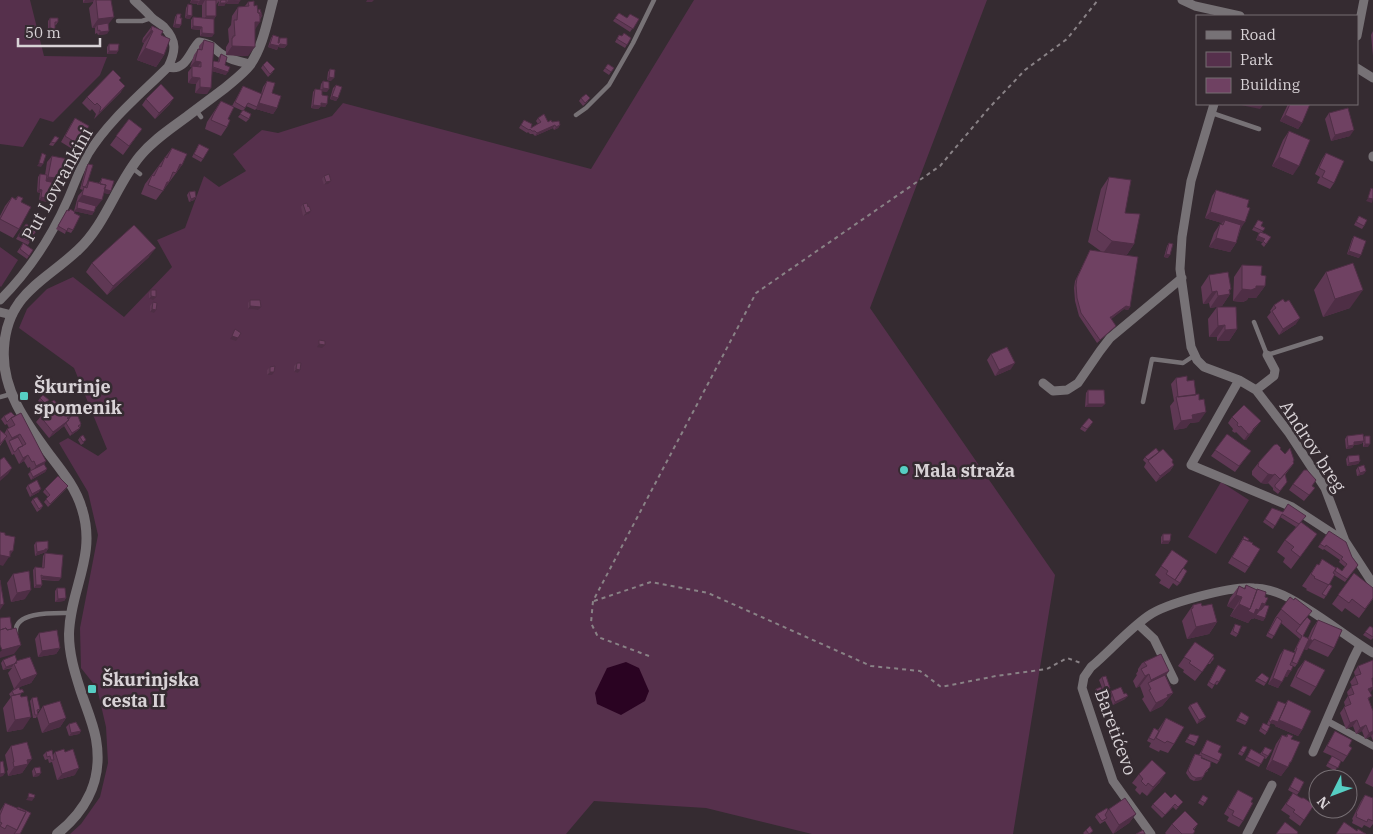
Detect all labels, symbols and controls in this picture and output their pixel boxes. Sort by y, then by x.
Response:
scale bar [18,15,100,47]
legend [1196,15,1358,105]
text: 50 m [25,23,61,42]
text: Road [1240,25,1276,44]
text: Park [1240,50,1273,69]
text: Building [1240,75,1300,94]
street label: Put Lovrankini [16,123,98,245]
place label: Škurinje spomenik [34,375,123,419]
marker: Škurinje spomenik [18,390,30,402]
street label: Androv breg [1275,396,1351,496]
place label: Mala straža [914,459,1015,482]
marker: Mala straža [898,464,910,476]
place label: Škurinjska cesta II [102,668,199,712]
marker: Škurinjska cesta II [86,683,98,695]
street label: Baretićevo [1090,686,1142,778]
north arrow [1308,769,1358,819]
text: N [1313,793,1334,813]

